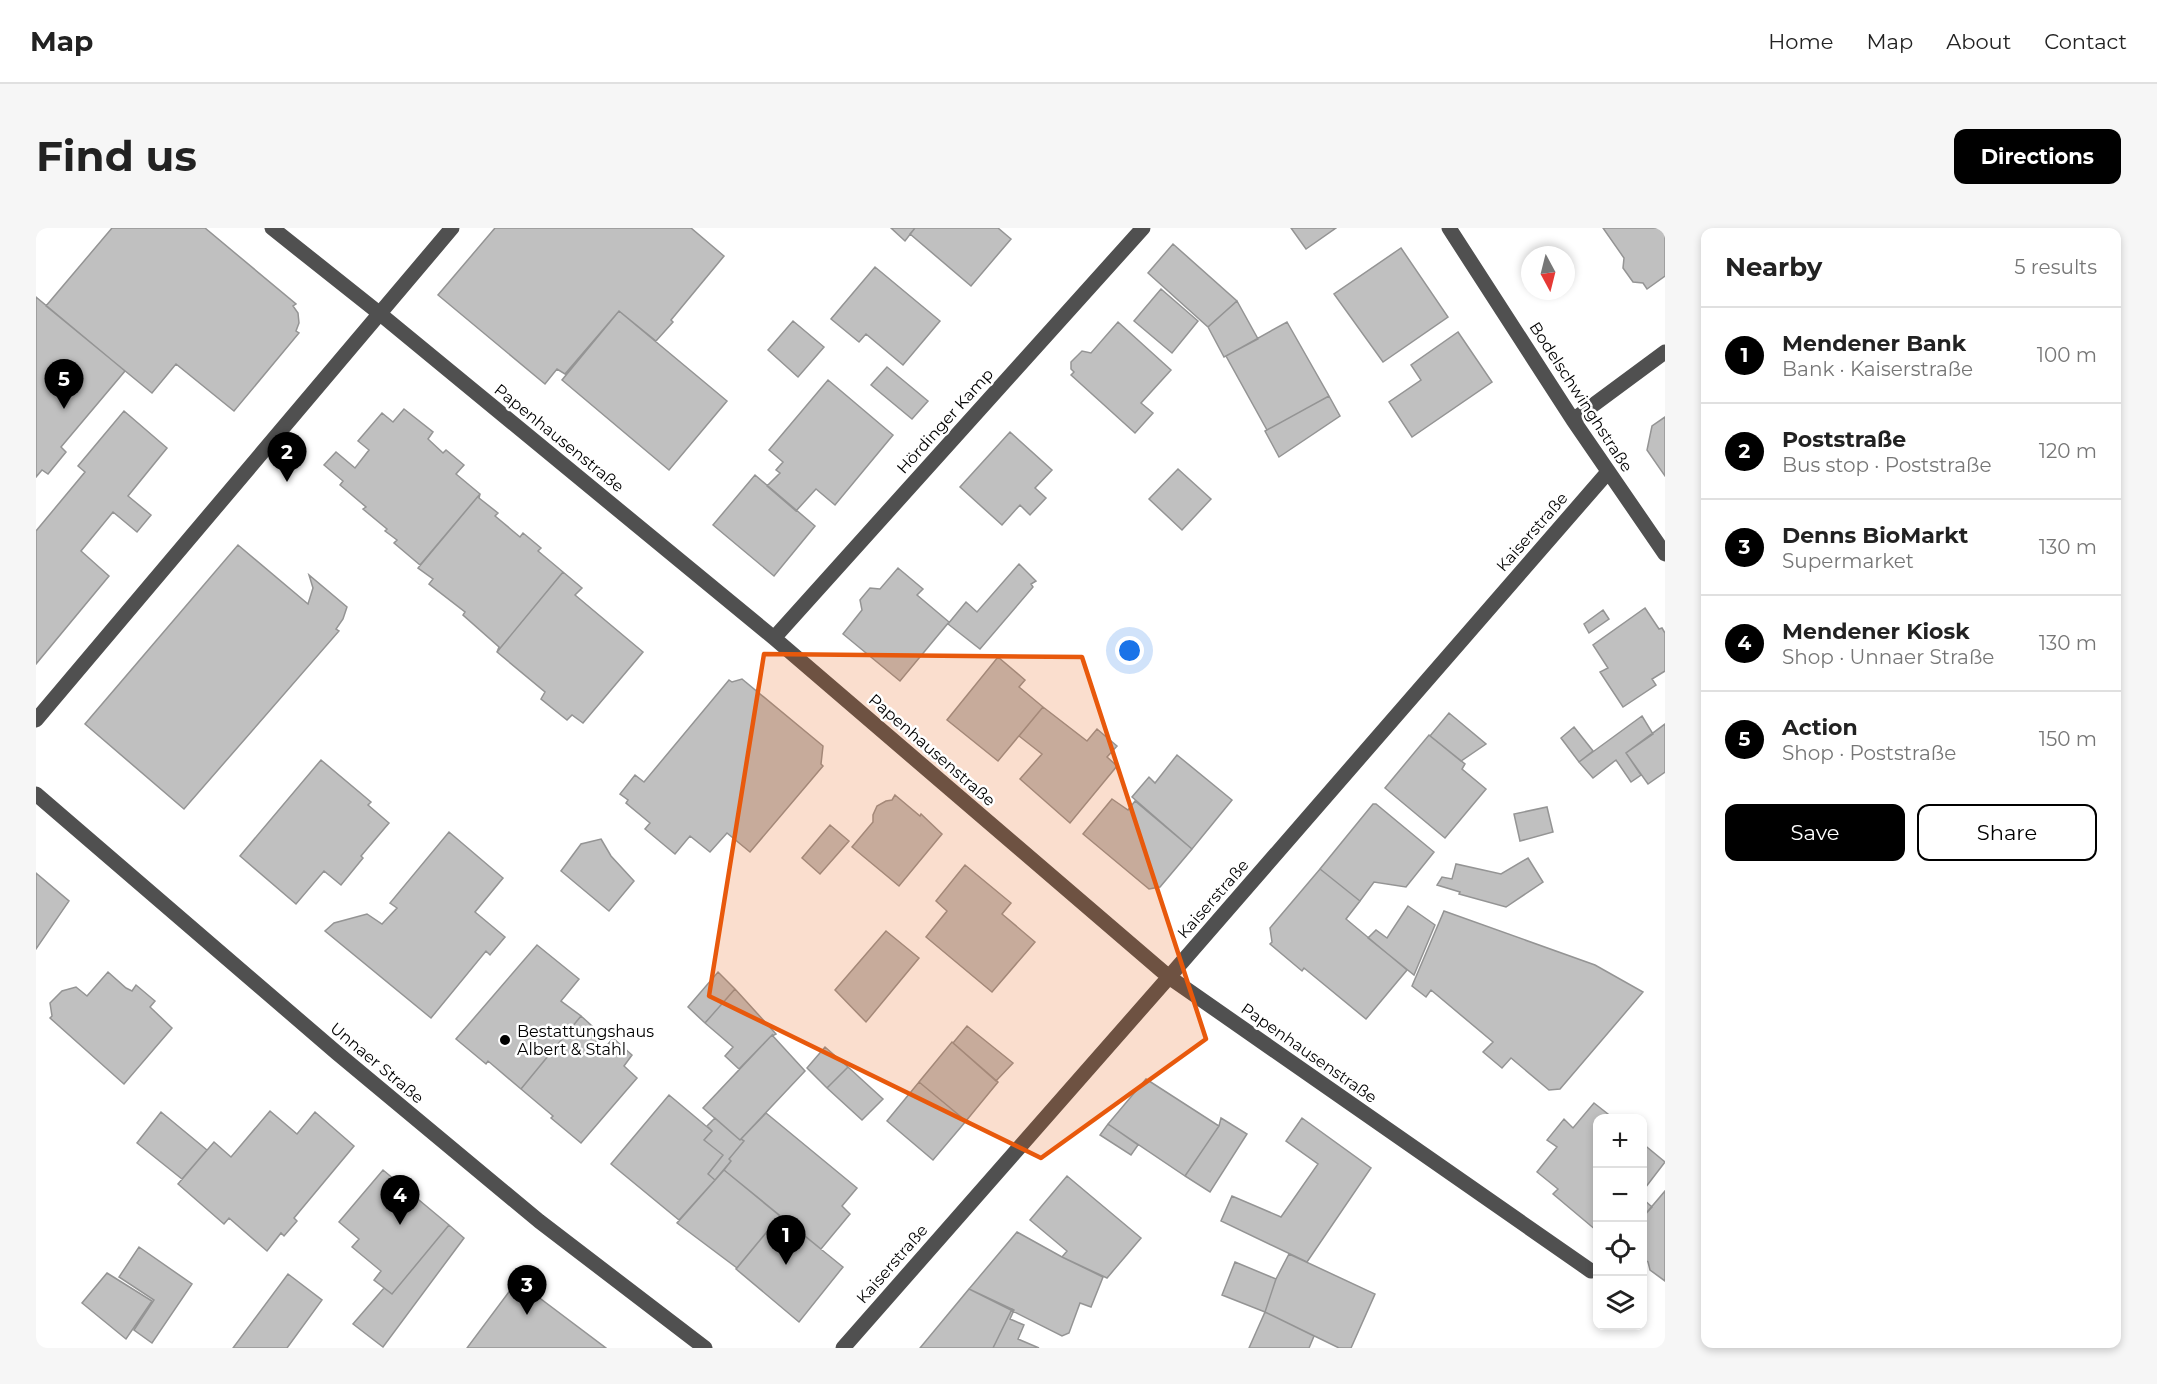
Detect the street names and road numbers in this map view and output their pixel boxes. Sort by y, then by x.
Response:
street label: Bodelschwinghstraße [1525,318,1637,476]
street label: Hördinger Kamp [893,364,997,477]
street label: Papenhausenstraße [490,380,628,496]
street label: Kaiserstraße [1492,489,1572,575]
street label: Papenhausenstraße [865,690,999,810]
street label: Kaiserstraße [1173,856,1253,942]
street label: Papenhausenstraße [1238,999,1380,1107]
street label: Unnaer Straße [326,1018,428,1108]
street label: Kaiserstraße [852,1221,932,1307]

